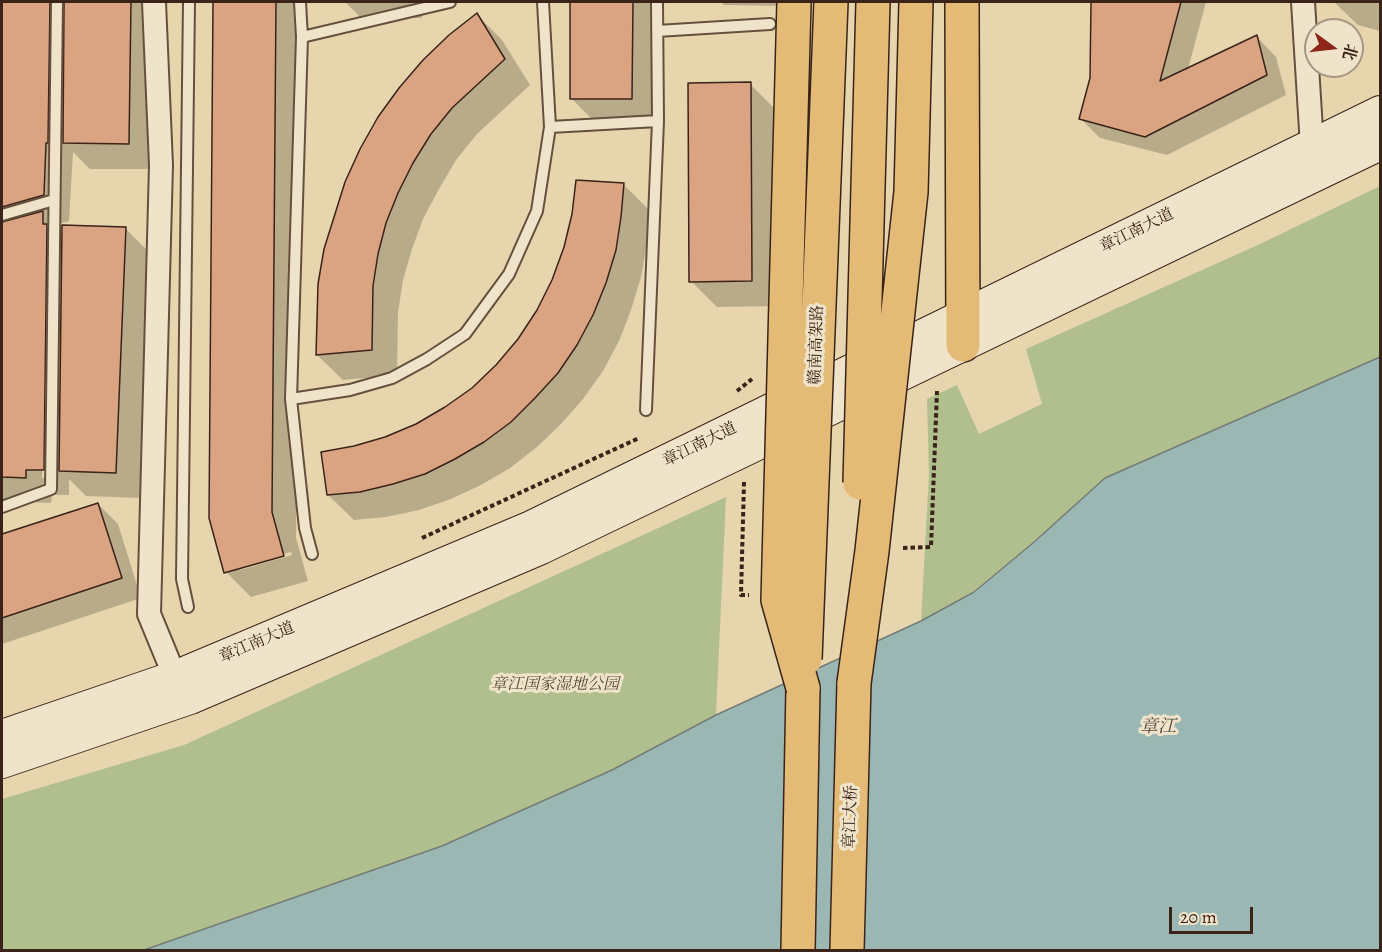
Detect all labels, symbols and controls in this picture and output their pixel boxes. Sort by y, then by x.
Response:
north arrow [1304,18,1364,78]
text: 北 [1337,42,1362,63]
street label: 章江南大道 [1097,205,1177,257]
street label: 赣南高架路 [806,305,828,385]
street label: 章江南大道 [660,419,740,471]
street label: 章江南大道 [216,619,298,667]
park label: 章江国家湿地公园 [491,675,619,695]
water label: 章江 [1140,717,1176,739]
street label: 章江大桥 [840,785,862,849]
scale bar [1172,895,1256,933]
text: 20 m [1180,905,1217,929]

